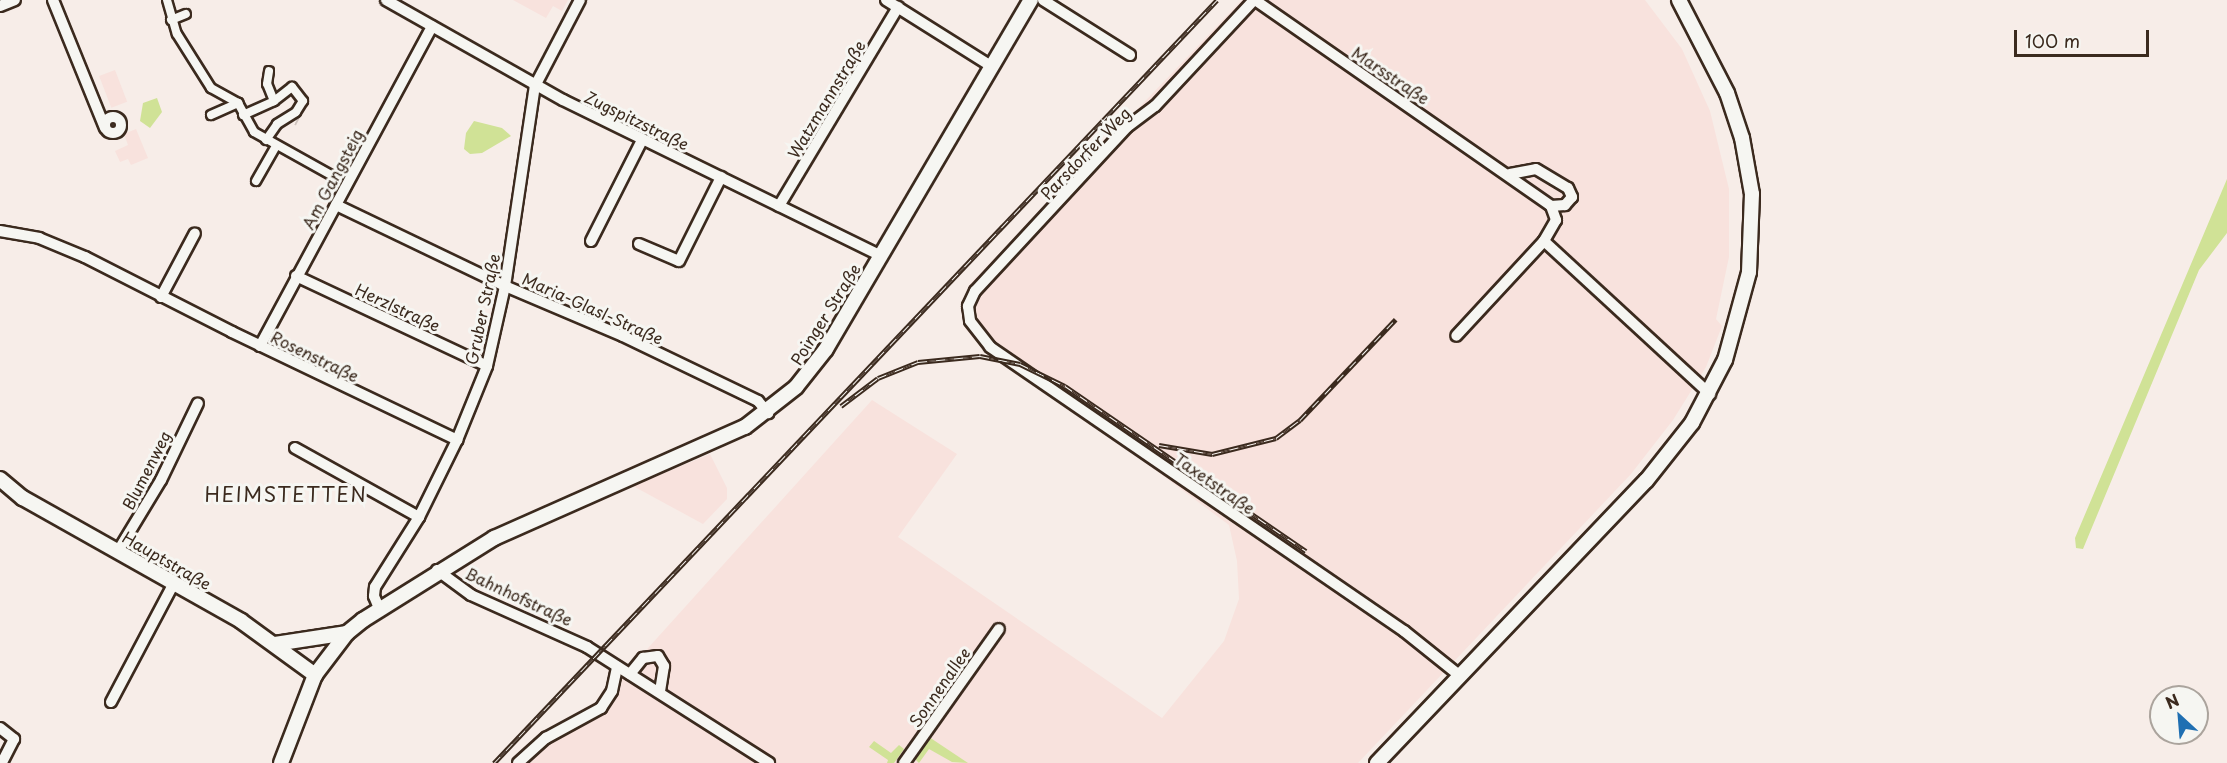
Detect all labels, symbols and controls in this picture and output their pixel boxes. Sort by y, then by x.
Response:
scale bar [2017,18,2152,56]
text: 100 m [2025,27,2080,54]
street label: Watzmannstraße [783,37,869,161]
street label: Marsstraße [1349,42,1433,108]
street label: Zugspitzstraße [582,86,692,154]
street label: Parsdorfer Weg [1036,103,1134,203]
street label: Am Gangsteig [298,126,366,232]
street label: Gruber Straße [461,251,503,367]
street label: Poinger Straße [786,260,864,368]
street label: Maria-Glasl-Straße [520,268,666,348]
street label: Herzlstraße [353,279,443,335]
street label: Rosenstraße [268,327,362,385]
street label: Blumenweg [118,427,174,513]
street label: Taxetstraße [1171,448,1259,518]
district label: HEIMSTETTEN [205,482,367,506]
street label: Hauptstraße [119,527,215,593]
street label: Bahnhofstraße [463,563,575,629]
street label: Sonnenallee [905,644,973,730]
north arrow [2149,685,2209,745]
text: N [2161,687,2183,714]

